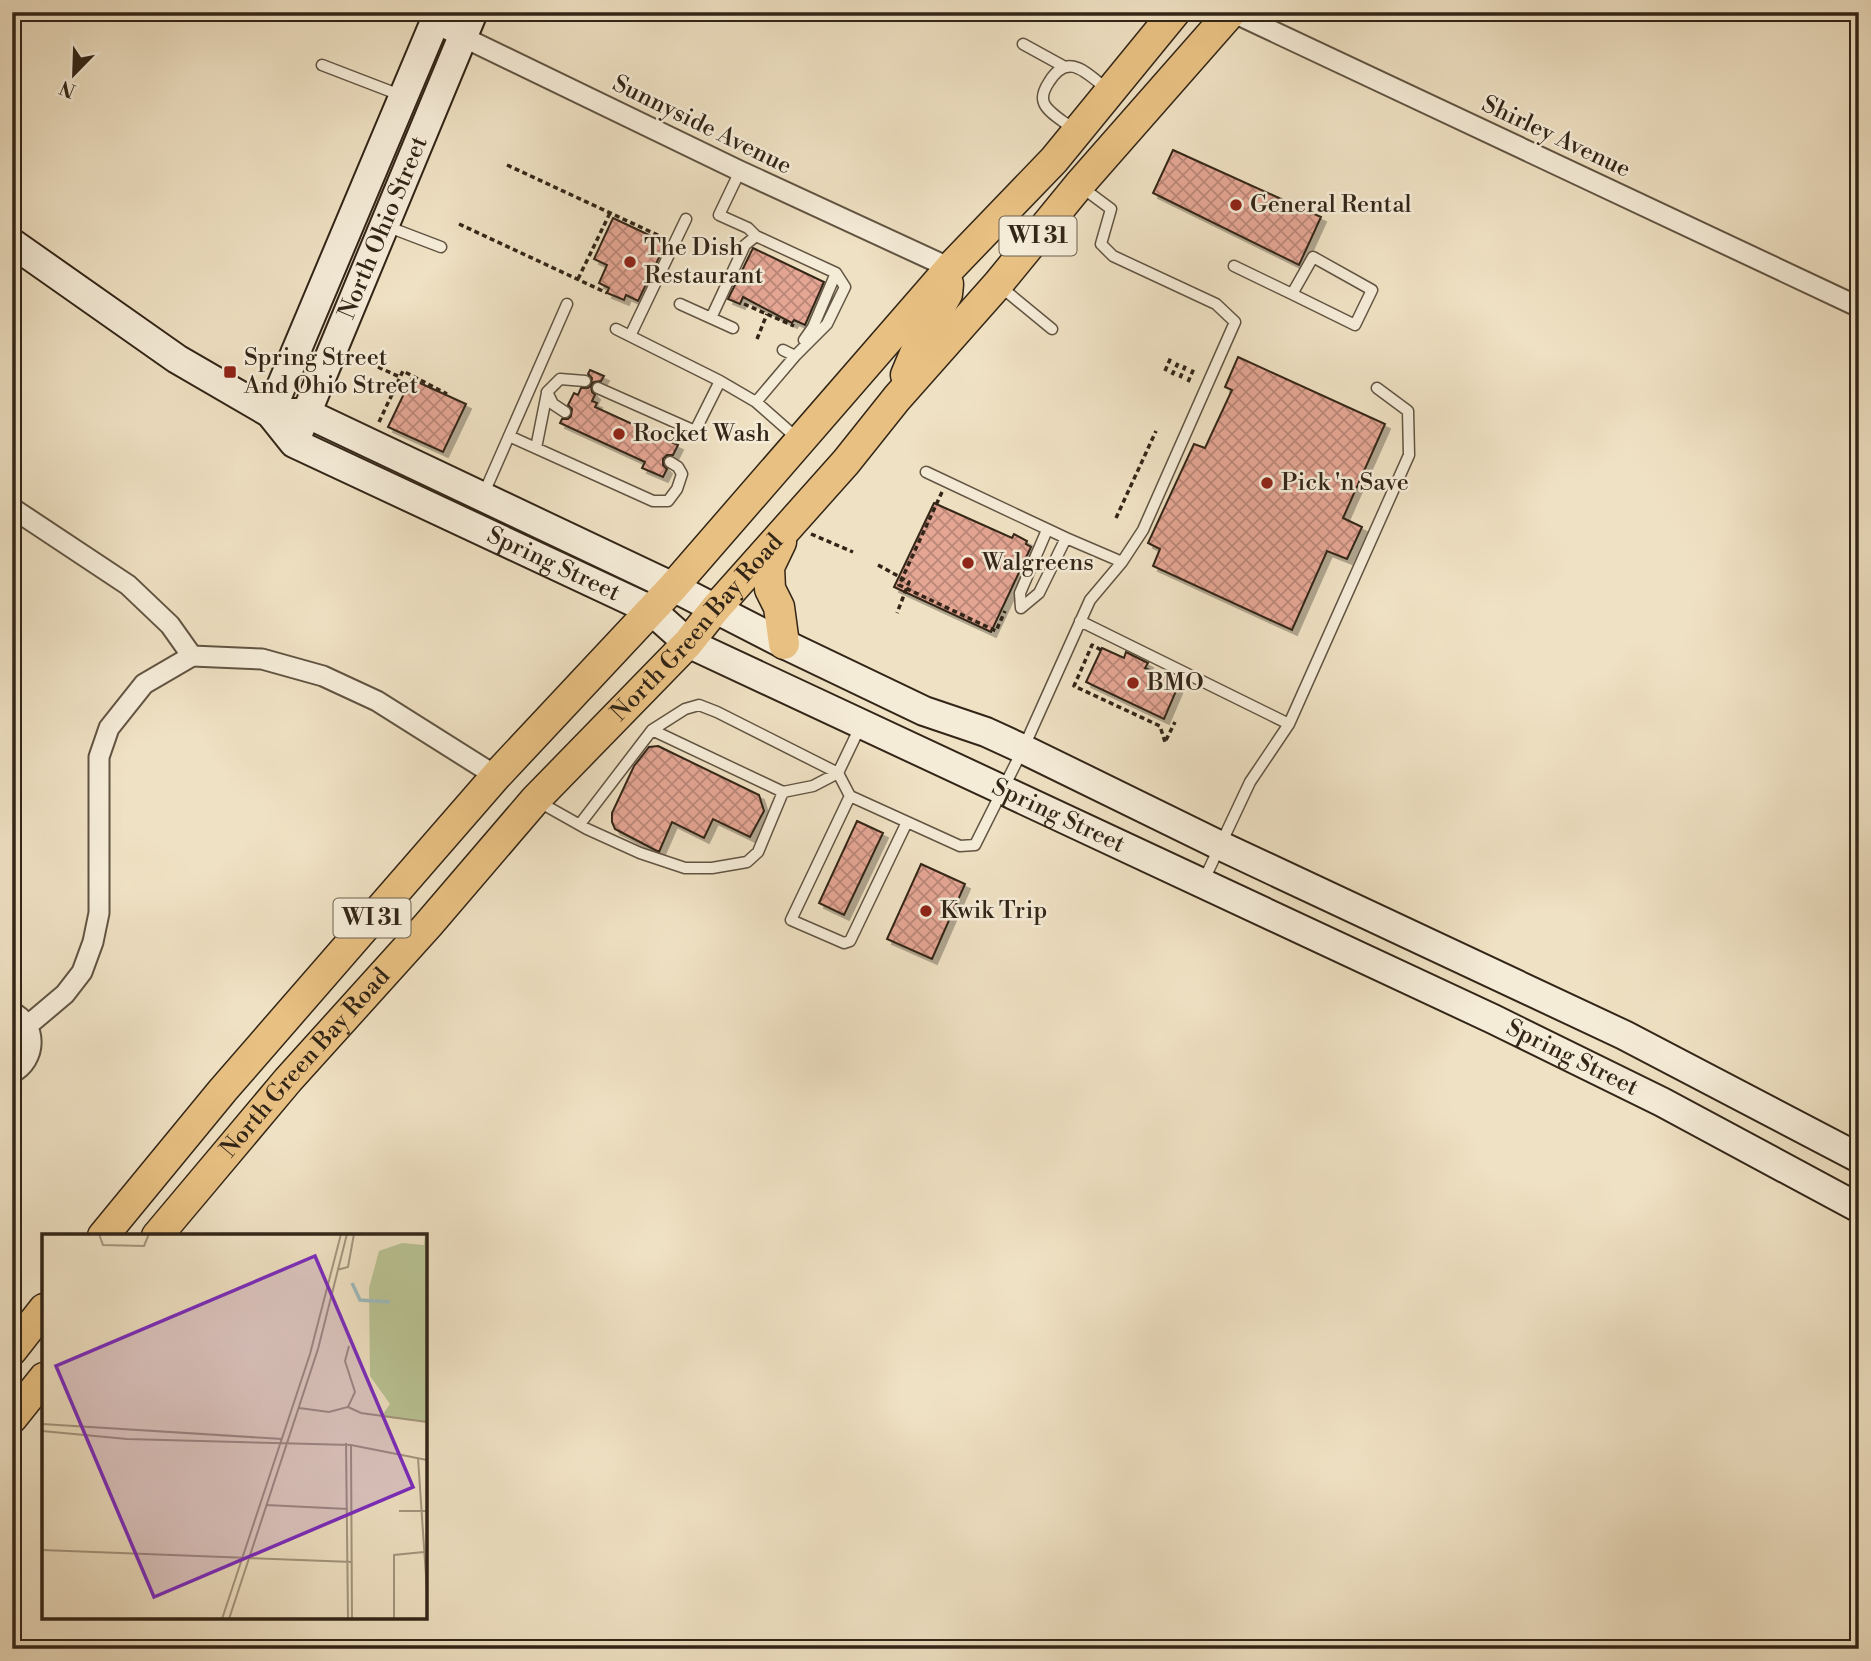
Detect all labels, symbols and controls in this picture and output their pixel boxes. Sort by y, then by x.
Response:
north arrow [38,38,108,108]
street label: Sunnyside Avenue [607,69,797,181]
text: N [56,75,79,103]
street label: Shirley Avenue [1477,89,1635,185]
street label: North Ohio Street [332,132,435,324]
place label: General Rental [1250,190,1412,220]
marker: General Rental [1228,197,1244,213]
road number: WI 31 [1000,216,1076,256]
place label: The Dish Restaurant [644,233,764,291]
marker: The Dish Restaurant [622,254,638,270]
place label: Spring Street And Ohio Street [243,343,418,401]
marker: Spring Street And Ohio Street [222,364,238,380]
place label: Rocket Wash [633,419,770,449]
marker: Rocket Wash [611,426,627,442]
place label: Pick 'n Save [1281,468,1409,498]
marker: Pick 'n Save [1259,475,1275,491]
street label: Spring Street [482,520,625,609]
street label: North Green Bay Road [605,527,790,728]
place label: Walgreens [981,548,1094,578]
marker: Walgreens [960,555,976,571]
place label: BMO [1146,668,1204,698]
marker: BMO [1125,675,1141,691]
street label: Spring Street [987,772,1130,860]
place label: Kwik Trip [940,896,1047,926]
road number: WI 31 [334,898,410,937]
marker: Kwik Trip [918,903,934,919]
street label: North Green Bay Road [214,962,397,1164]
street label: Spring Street [1501,1013,1644,1103]
inset map [42,1234,427,1619]

